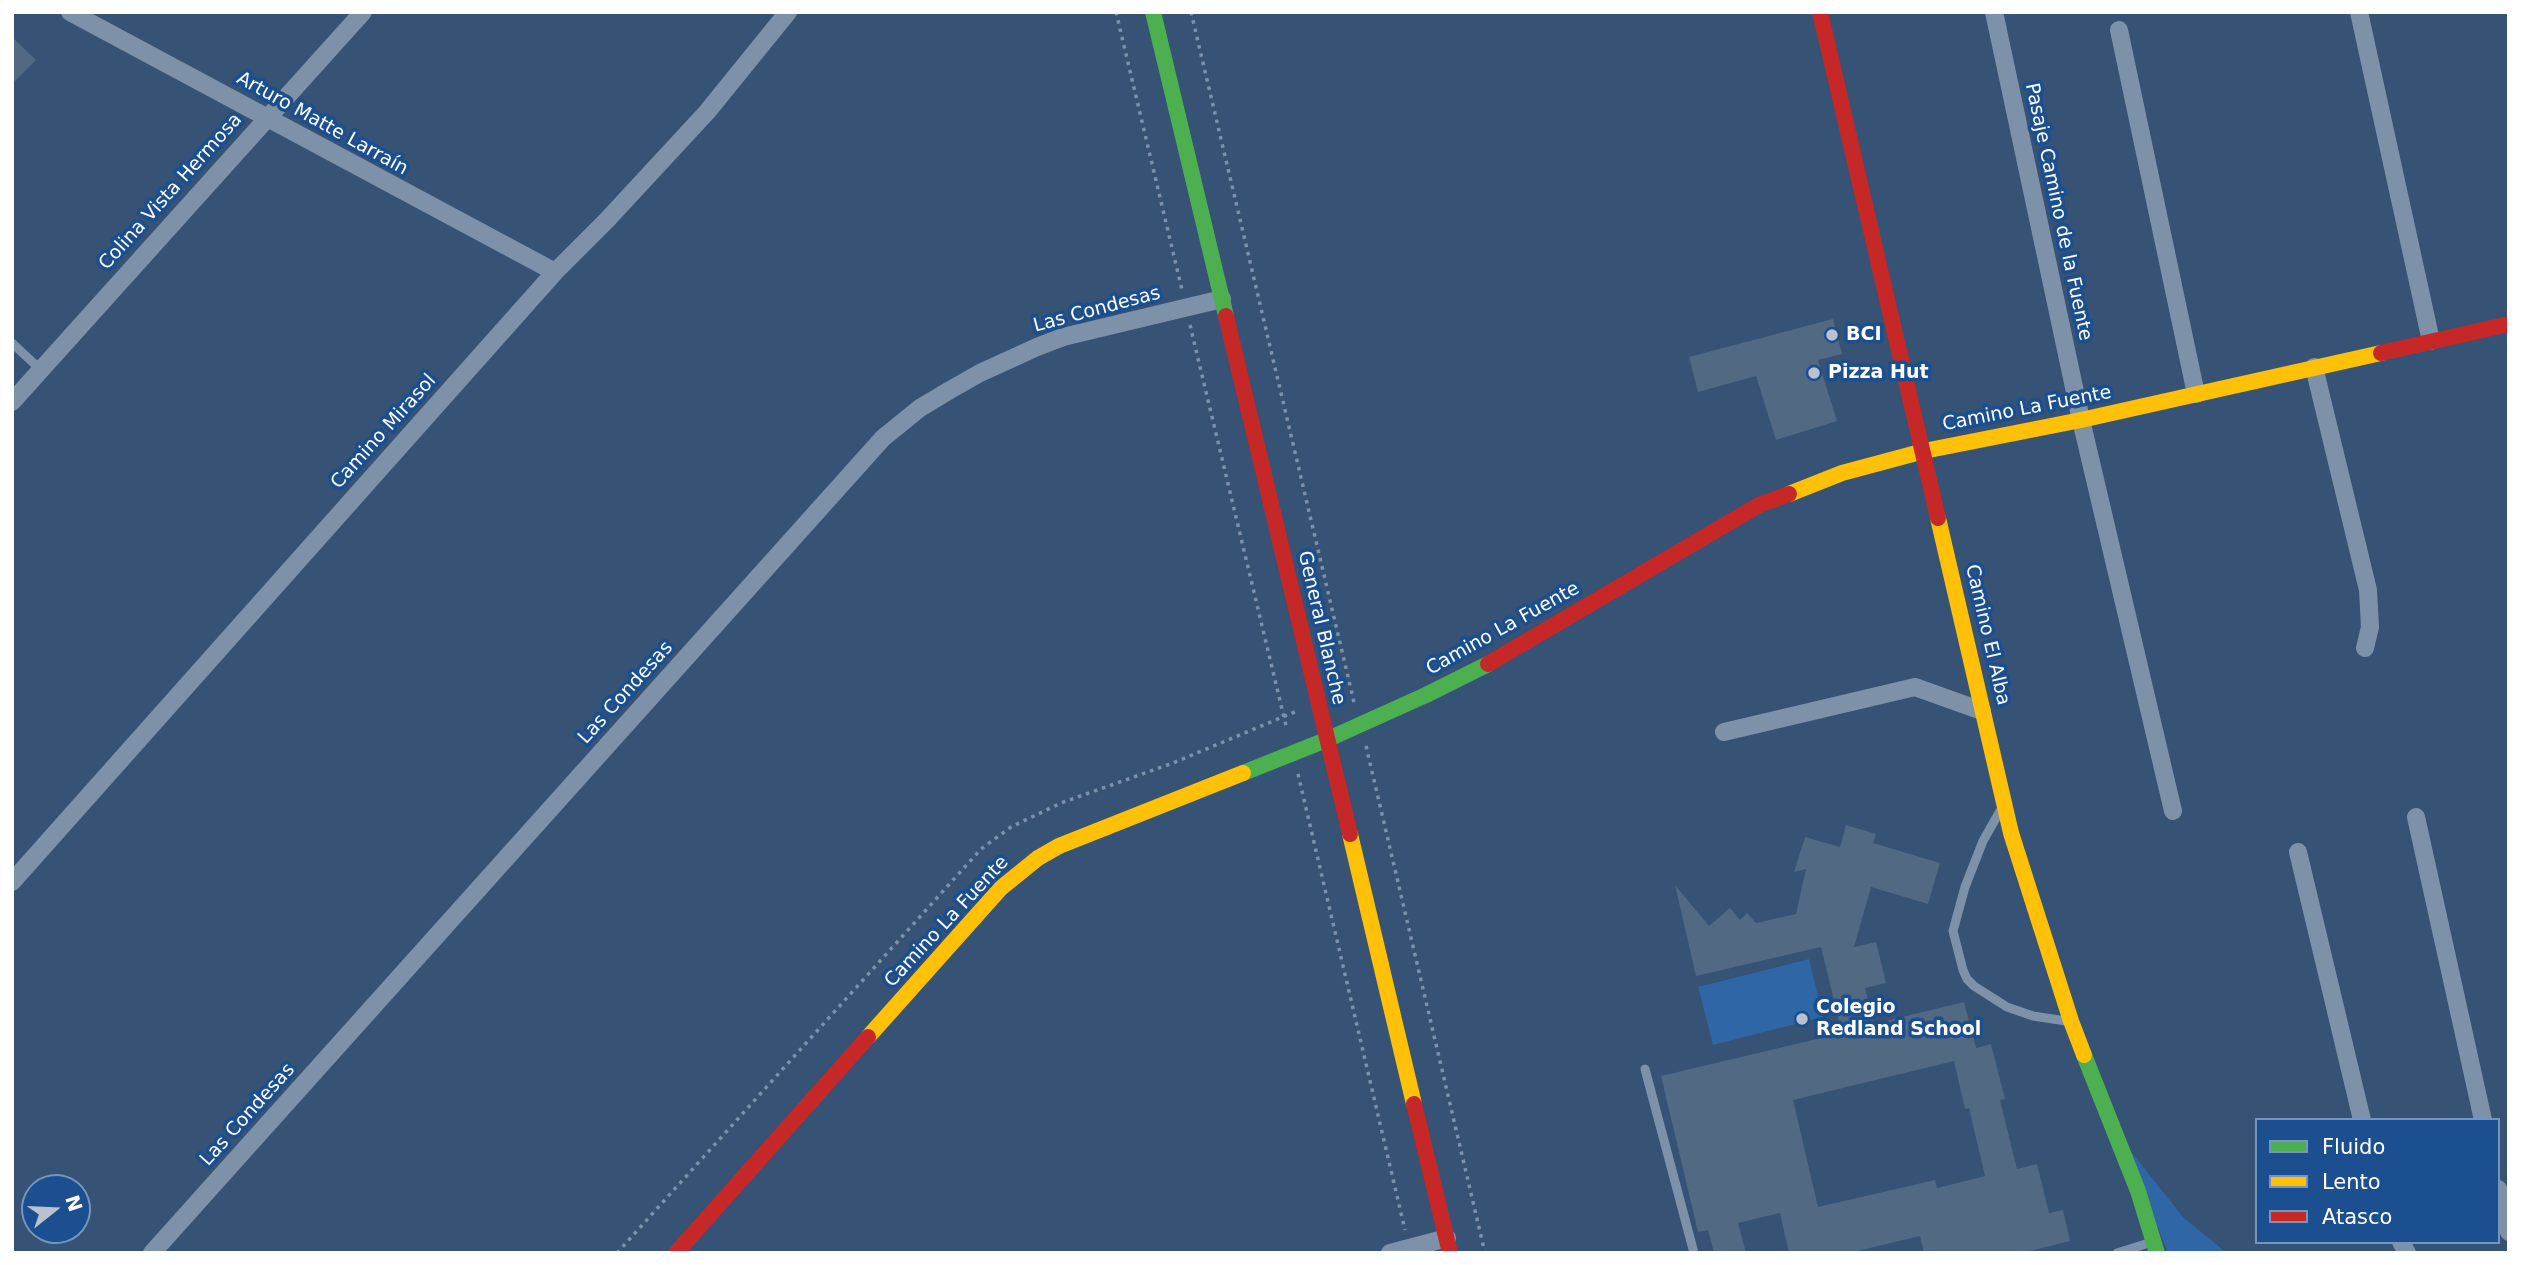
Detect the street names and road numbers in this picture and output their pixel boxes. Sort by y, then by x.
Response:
street label: Arturo Matte Larraín [232,67,412,181]
street label: Pasaje Camino de la Fuente [2020,81,2096,343]
street label: Colina Vista Hermosa [95,109,247,275]
street label: Las Condesas [1031,282,1163,338]
street label: Camino Mirasol [327,370,441,494]
street label: Camino La Fuente [1941,381,2113,437]
street label: General Blanche [1292,549,1350,707]
street label: Camino El Alba [1960,562,2014,708]
street label: Camino La Fuente [1422,577,1584,681]
street label: Las Condesas [574,637,678,749]
street label: Camino La Fuente [880,852,1014,992]
street label: Las Condesas [196,1059,300,1171]

